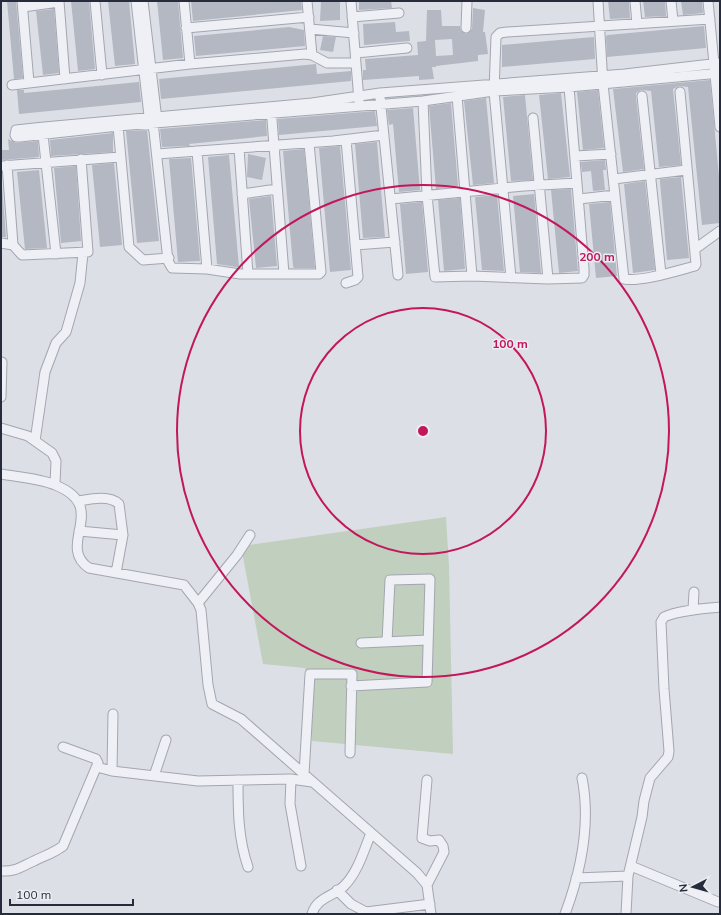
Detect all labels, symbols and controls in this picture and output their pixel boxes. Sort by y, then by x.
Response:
text: 200 m [579,249,615,264]
text: 100 m [492,336,528,351]
centre of rings [416,424,430,438]
north arrow [673,867,713,907]
scale bar [10,881,133,907]
text: N [676,883,690,893]
text: 100 m [16,887,51,902]

